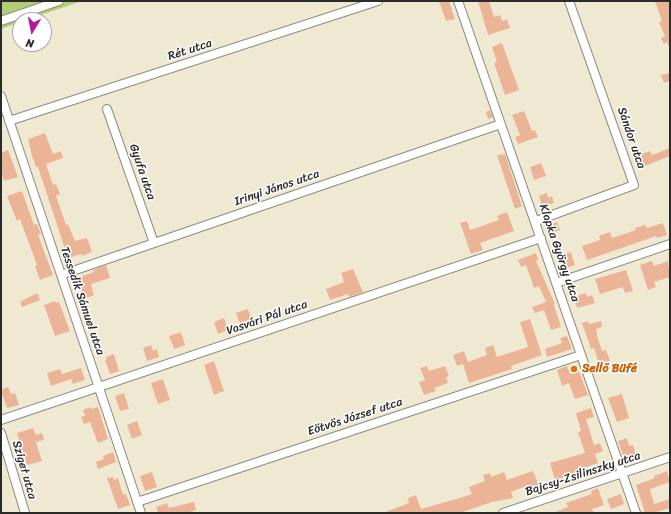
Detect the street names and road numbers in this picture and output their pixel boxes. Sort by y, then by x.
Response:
street label: Rét utca [166,36,214,64]
street label: Sándor utca [614,105,648,171]
street label: Gyufa utca [126,142,158,202]
street label: Irinyi János utca [233,167,321,209]
street label: Klapka György utca [536,202,582,304]
street label: Tessedik Sámuel utca [57,245,107,357]
street label: Vasvári Pál utca [225,297,309,339]
street label: Eötvös József utca [306,395,404,439]
street label: Sziget utca [9,439,39,501]
street label: Bajcsy-Zsilinszky utca [524,449,642,499]

